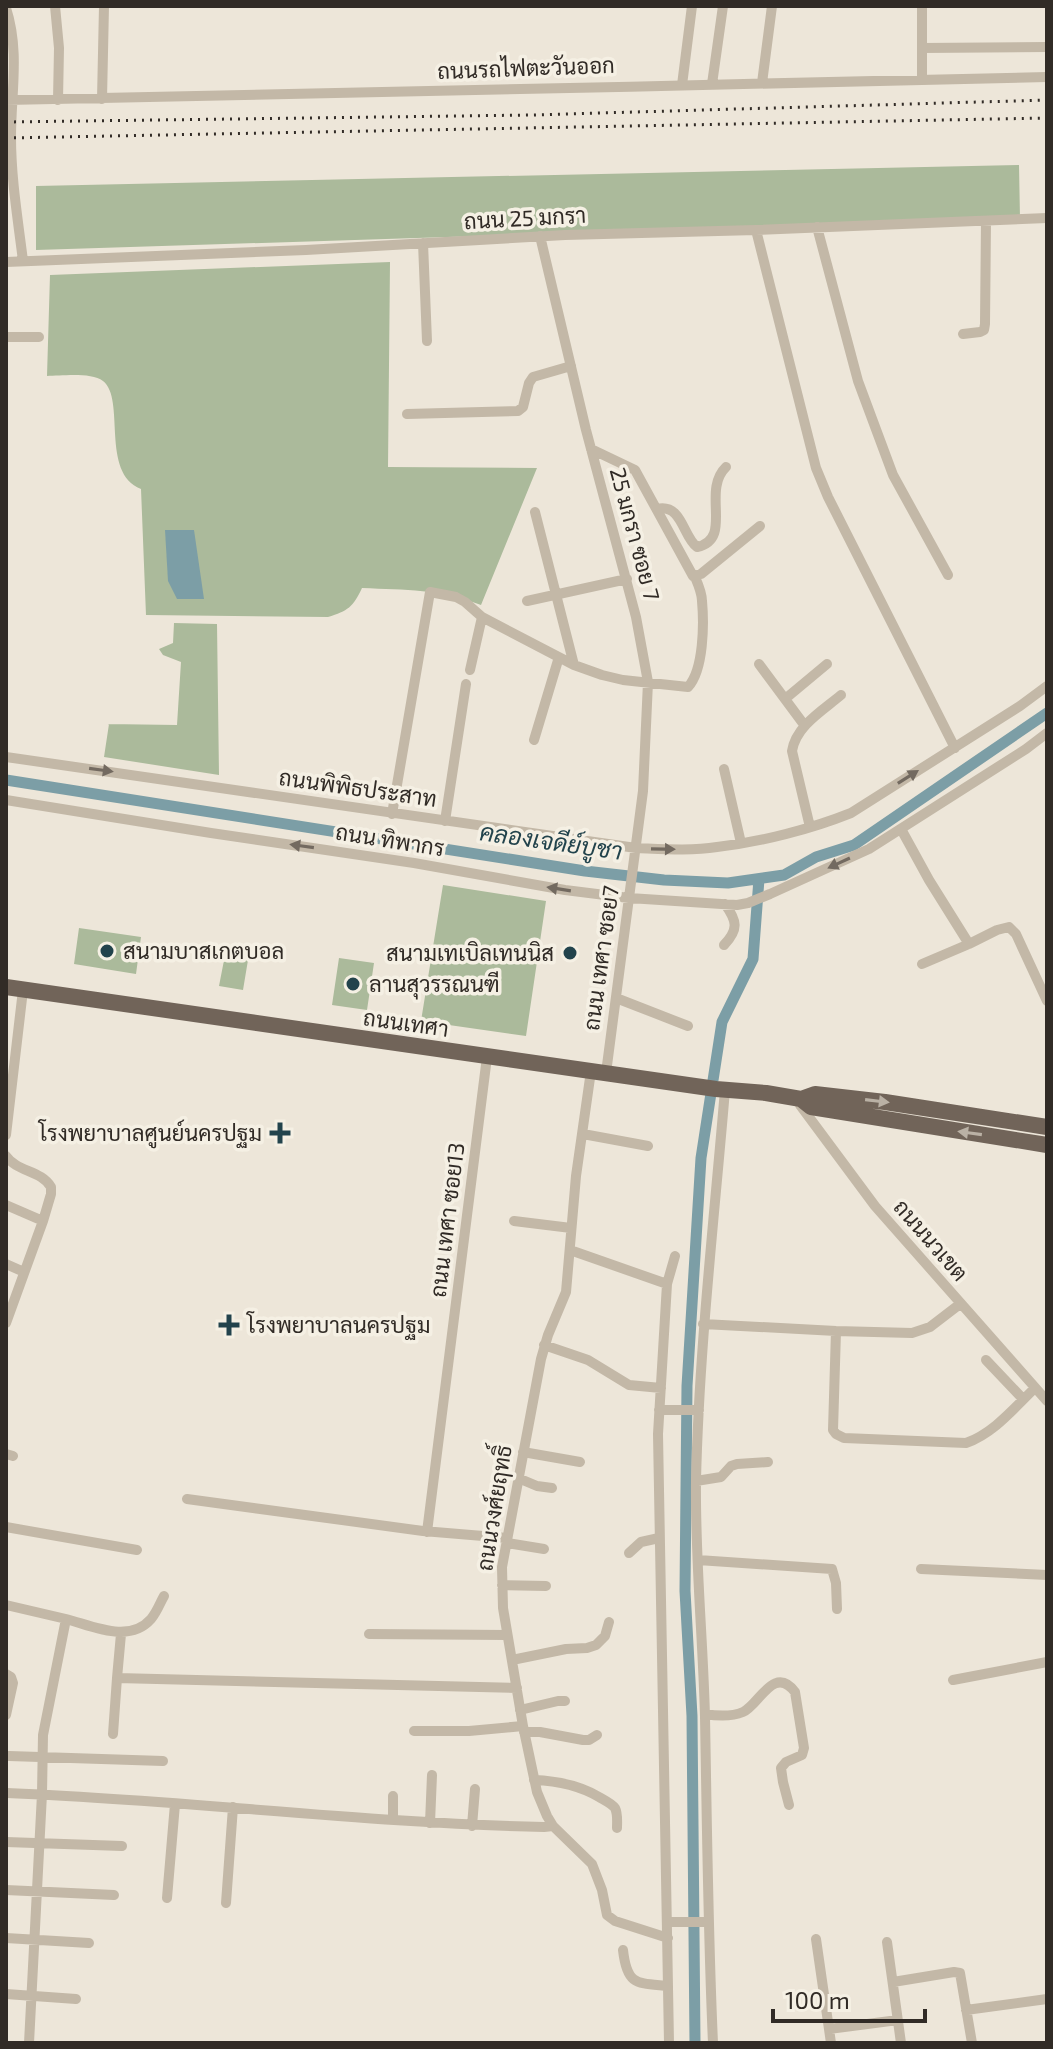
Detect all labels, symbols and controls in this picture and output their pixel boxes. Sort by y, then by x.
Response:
street label: ถนนรถไฟตะวันออก [437,51,615,83]
street label: ถนน 25 มกรา [463,201,587,233]
street label: 25 มกรา ซอย 7 [606,464,666,603]
street label: ถนนพิพิธประสาท [278,763,439,811]
one-way arrow [89,764,114,777]
one-way arrow [897,771,919,785]
water label: คลองเจดีย์บูชา [477,816,624,869]
street label: ถนน ทิพากร [334,818,447,860]
one-way arrow [290,839,315,852]
one-way arrow [651,843,676,855]
one-way arrow [827,856,850,870]
one-way arrow [546,882,571,895]
street label: ถนน เทศา ซอย7 [577,884,623,1032]
place label: สนามบาสเกตบอล [123,937,284,963]
place label: สนามเทเบิลเทนนิส [386,939,554,965]
marker: สนามบาสเกตบอล [98,942,116,960]
marker: สนามเทเบิลเทนนิส [561,944,579,962]
place label: ลานสุวรรณนฑี [369,970,500,1000]
marker: ลานสุวรรณนฑี [344,975,362,993]
street label: ถนนเทศา [362,1003,451,1041]
one-way arrow [865,1095,890,1108]
place label: โรงพยาบาลศูนย์นครปฐม [38,1119,262,1149]
marker: โรงพยาบาลศูนย์นครปฐม [269,1122,291,1144]
one-way arrow [957,1126,982,1139]
street label: ถนน เทศา ซอย13 [424,1141,468,1299]
street label: ถนนนวเขต [889,1193,974,1285]
place label: โรงพยาบาลนครปฐม [246,1311,430,1341]
marker: โรงพยาบาลนครปฐม [218,1314,240,1336]
street label: ถนนวงศ์ยฤทธิ์ [465,1442,518,1573]
scale bar [773,1973,925,2023]
text: 100 m [785,1985,850,2014]

